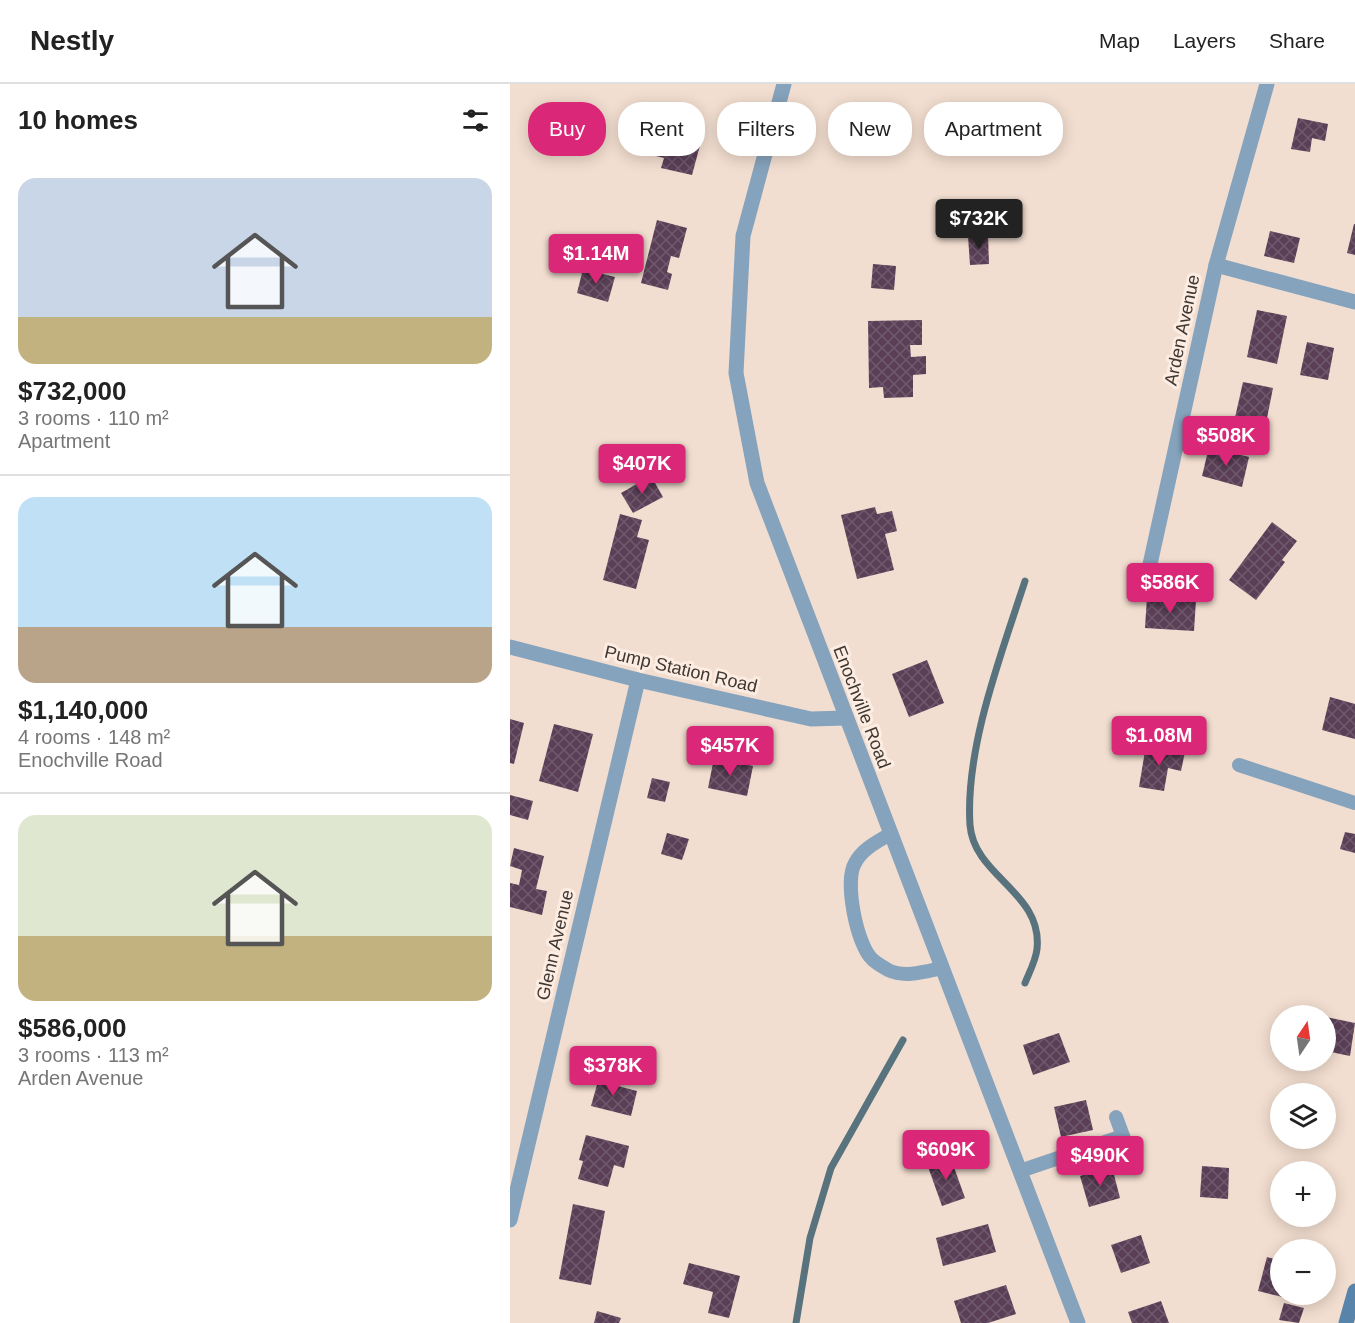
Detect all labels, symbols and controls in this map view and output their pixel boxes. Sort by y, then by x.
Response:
text: Nestly [30,25,114,56]
text: Map [1099,29,1140,52]
text: Layers [1173,29,1236,52]
text: Share [1269,29,1325,52]
chip: Buy [528,102,606,156]
chip: Rent [618,102,705,156]
chip: Filters [717,102,816,156]
chip: New [828,102,912,156]
chip: Apartment [924,102,1063,156]
icon: filters [459,104,492,137]
text: 10 homes [18,105,138,135]
pin: $732K [937,199,1021,250]
text: $732K [950,207,1008,229]
icon: home [201,217,309,325]
pin: $1.14M [547,234,645,285]
text: $1.14M [563,242,629,264]
street label: Arden Avenue [1160,273,1204,387]
text: $732,000 [18,376,126,406]
text: 3 rooms · 110 m² [18,407,169,429]
pin: $508K [1184,416,1268,467]
text: $508K [1197,424,1255,446]
text: Apartment [18,430,110,452]
pin: $407K [600,444,684,495]
text: $407K [613,452,671,474]
icon: home [201,536,309,644]
pin: $586K [1128,563,1212,614]
text: $586K [1141,571,1199,593]
street label: Pump Station Road [603,642,759,696]
street label: Enochville Road [829,643,895,771]
text: $1,140,000 [18,695,148,725]
pin: $1.08M [1110,716,1208,767]
text: $1.08M [1126,724,1192,746]
text: 4 rooms · 148 m² [18,726,170,748]
pin: $457K [688,726,772,777]
text: $457K [701,734,759,756]
text: Enochville Road [18,749,163,771]
icon: home [201,854,309,962]
street label: Glenn Avenue [533,888,577,1002]
north arrow [1270,1005,1336,1071]
map controls [1270,1005,1336,1305]
text: $586,000 [18,1013,126,1043]
text: 3 rooms · 113 m² [18,1044,169,1066]
pin: $378K [571,1046,655,1097]
text: $378K [584,1054,642,1076]
text: Arden Avenue [18,1067,143,1089]
button: layers [1270,1083,1336,1149]
pin: $609K [904,1130,988,1181]
pin: $490K [1058,1136,1142,1187]
text: $609K [917,1138,975,1160]
text: $490K [1071,1144,1129,1166]
button: + [1270,1161,1336,1227]
button: − [1270,1239,1336,1305]

